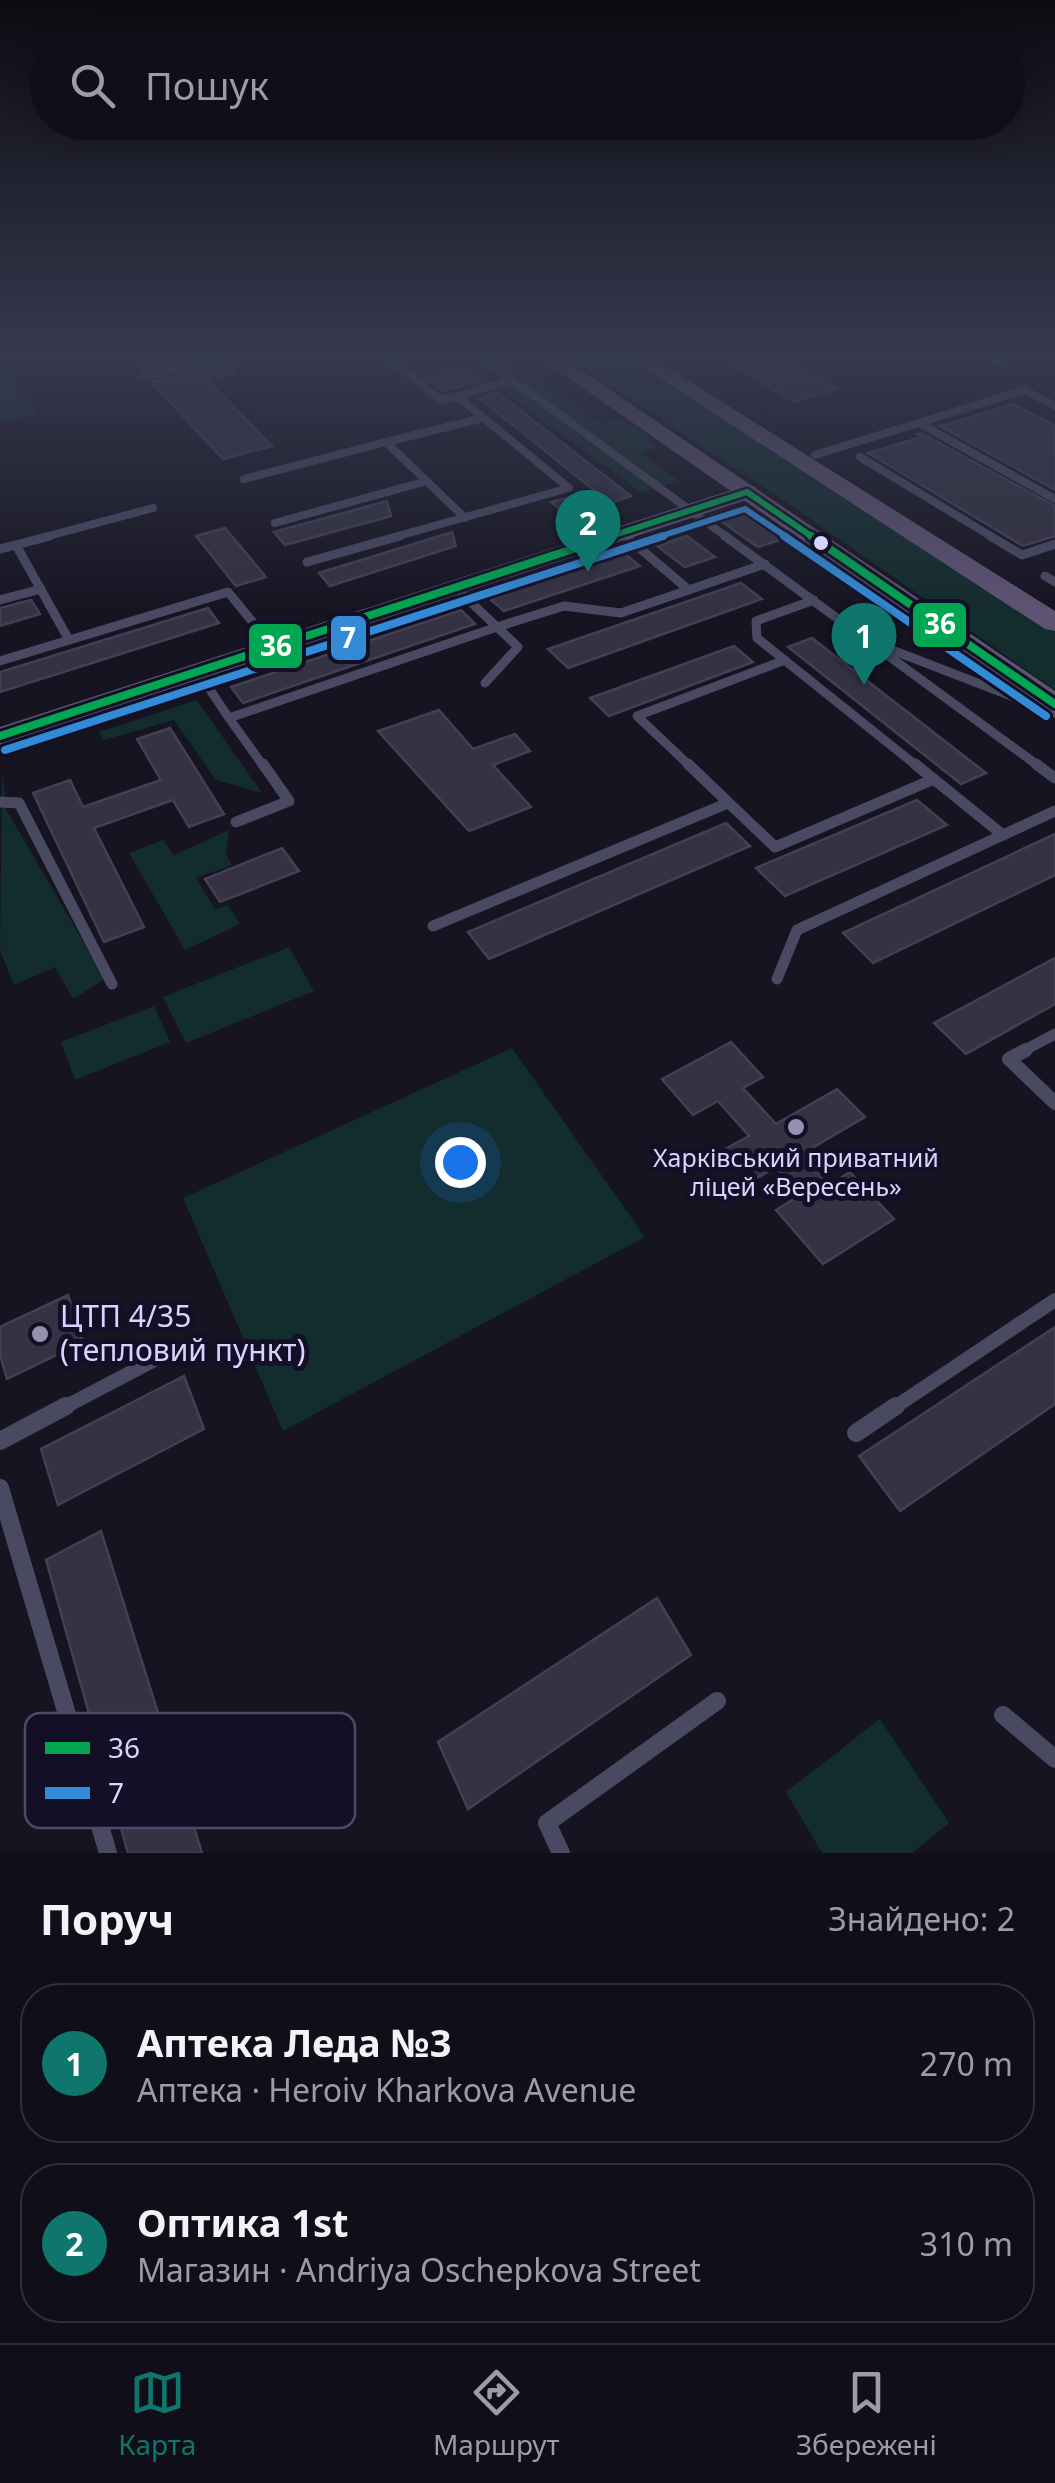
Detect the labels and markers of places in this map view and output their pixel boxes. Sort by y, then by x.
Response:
pin: 2 [556,490,620,572]
unlabelled marker [811,533,831,553]
pin: 1 [832,602,896,685]
marker: Харківський приватний ліцей «Вересень» [785,1116,807,1138]
place label: Харківський приватний ліцей «Вересень» [653,1140,939,1203]
place label: ЦТП 4/35 (тепловий пункт) [60,1295,306,1370]
marker: ЦТП 4/35 (тепловий пункт) [29,1323,51,1345]

